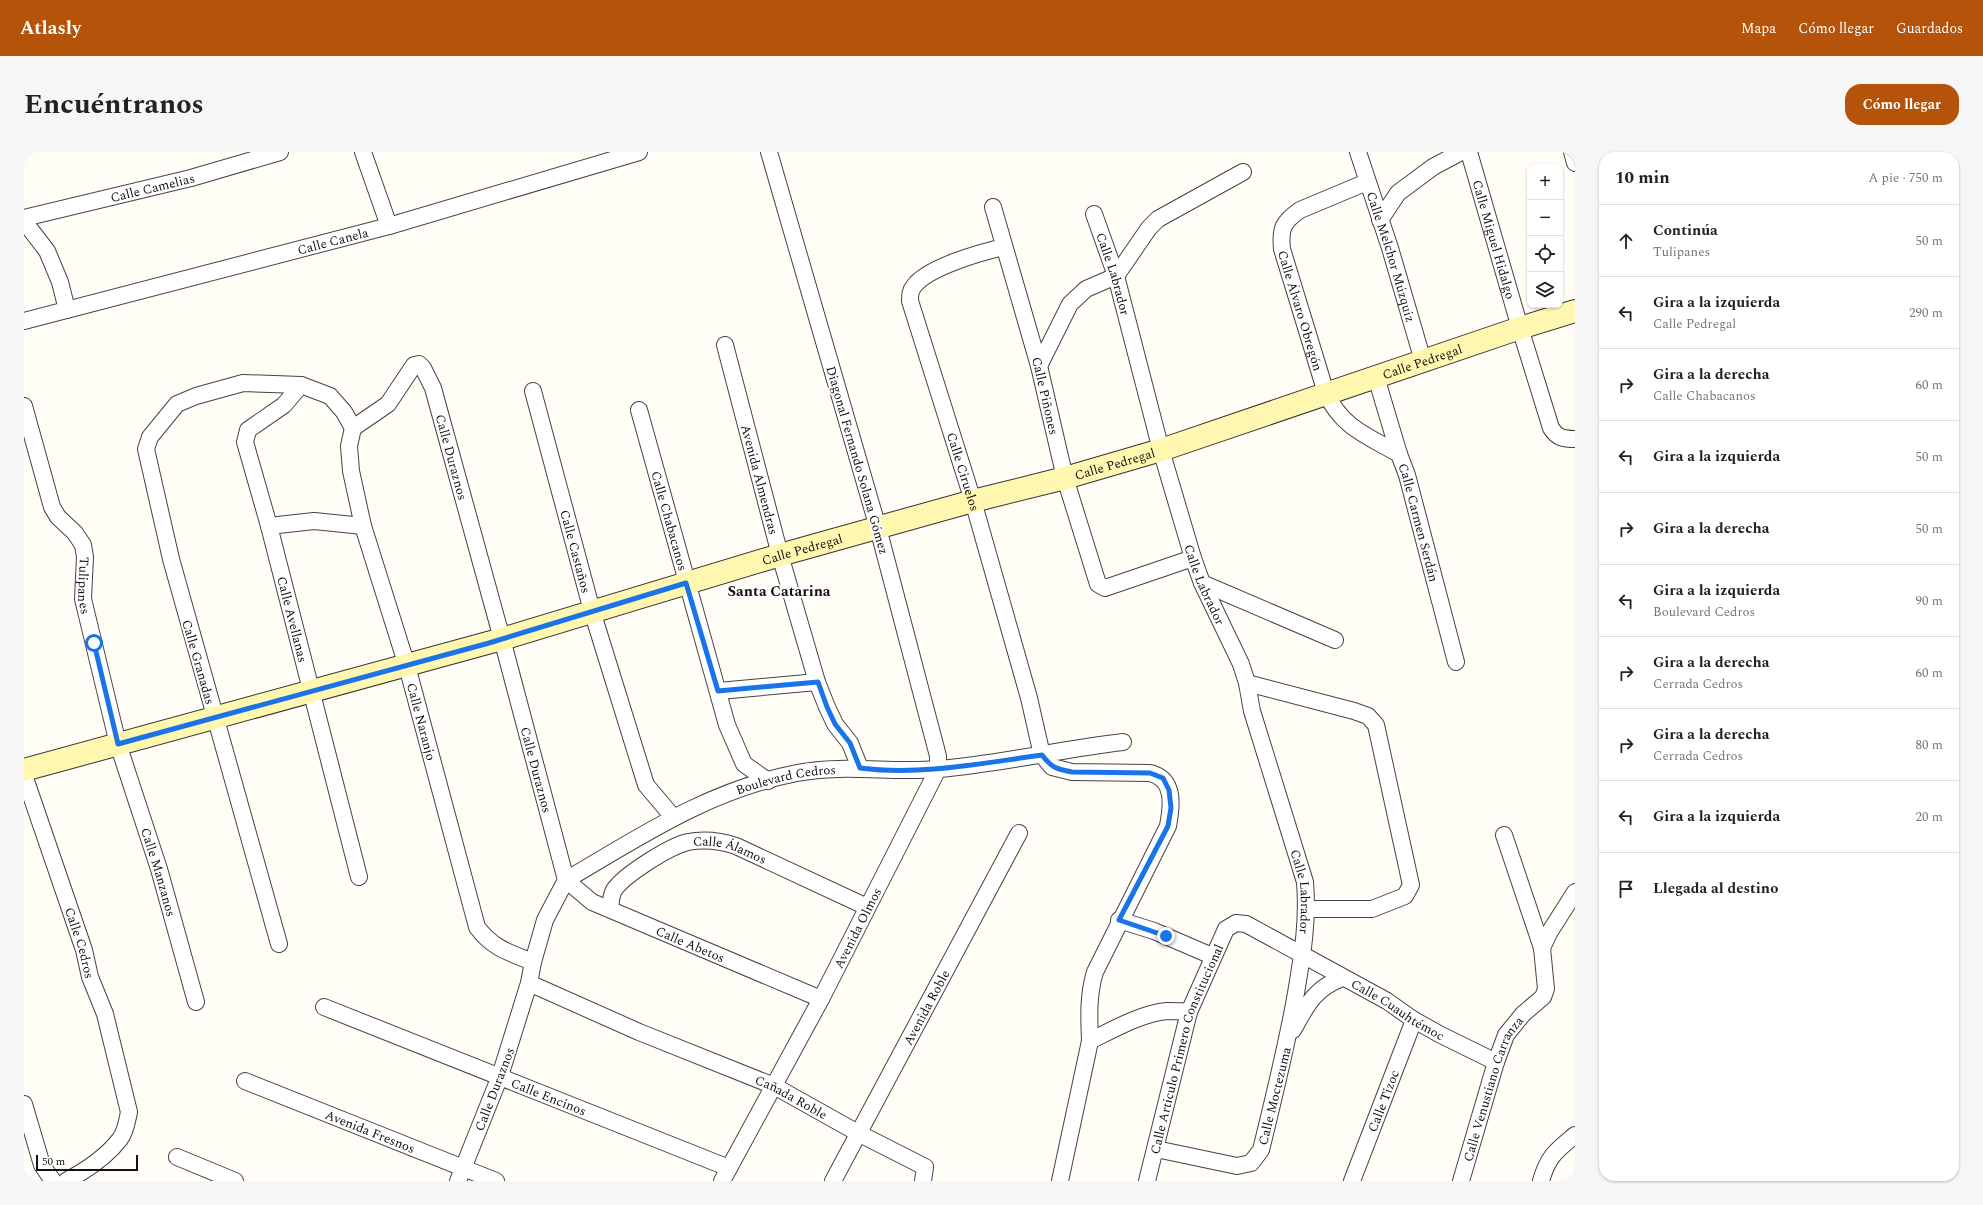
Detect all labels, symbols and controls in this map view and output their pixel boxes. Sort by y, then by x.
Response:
text: Atlasly [20,14,81,43]
text: Mapa [1741,18,1776,39]
text: Cómo llegar [1798,18,1874,39]
text: Guardados [1896,18,1963,39]
text: Encuéntranos [24,83,204,126]
button: Cómo llegar [1845,84,1959,125]
map controls [1527,164,1563,308]
button: + [1527,164,1563,200]
text: 10 min [1615,165,1670,191]
street label: Calle Camelias [108,168,197,208]
text: A pie · 750 m [1869,168,1943,188]
street label: Calle Miguel Hidalgo [1467,178,1520,302]
street label: Calle Melchor Múzquiz [1361,189,1420,325]
button: − [1527,200,1563,236]
text: Continúa [1653,219,1718,242]
street label: Calle Canela [295,223,371,260]
street label: Calle Labrador [1090,230,1135,318]
icon: ahead [1615,230,1637,252]
text: 50 m [1916,231,1943,251]
button: locate [1527,236,1563,272]
text: Tulipanes [1653,242,1710,262]
street label: Calle Álvaro Obregón [1272,248,1328,374]
button: layers [1527,272,1563,308]
text: Gira a la izquierda [1653,291,1780,314]
icon: left [1615,302,1637,324]
text: 290 m [1909,303,1943,323]
text: Calle Pedregal [1653,314,1736,334]
street label: Calle Pedregal [1380,339,1465,385]
street label: Calle Piñones [1026,355,1064,437]
text: Gira a la derecha [1653,363,1769,386]
street label: Diagonal Fernando Solana Gómez [820,364,894,557]
icon: right [1615,374,1637,396]
text: 60 m [1916,375,1943,395]
text: Calle Chabacanos [1653,386,1756,406]
street label: Calle Duraznos [430,412,472,503]
street label: Avenida Almendras [735,422,783,537]
street label: Calle Ciruelos [941,430,984,514]
street label: Calle Pedregal [1072,443,1158,486]
text: Gira a la izquierda [1653,445,1780,468]
icon: left [1615,446,1637,468]
text: 50 m [1916,447,1943,467]
street label: Calle Carmen Serdán [1392,460,1444,585]
street label: Calle Chabacanos [646,469,692,573]
street label: Calle Castaños [554,508,596,595]
text: Gira a la derecha [1653,517,1769,540]
icon: right [1615,518,1637,540]
text: 50 m [1916,519,1943,539]
street label: Calle Pedregal [760,529,845,571]
street label: Calle Labrador [1178,542,1230,629]
street label: Tulipanes [72,557,95,616]
street label: Calle Avellanas [271,574,313,665]
text: Gira a la izquierda [1653,579,1780,602]
district label: Santa Catarina [727,580,831,603]
icon: left [1615,590,1637,612]
text: 90 m [1916,591,1943,611]
text: Boulevard Cedros [1653,602,1755,622]
street label: Calle Granadas [176,617,220,707]
route start [85,634,103,652]
text: Gira a la derecha [1653,651,1769,674]
icon: right [1615,662,1637,684]
text: 60 m [1916,663,1943,683]
text: Cerrada Cedros [1653,674,1743,694]
street label: Calle Naranjo [401,681,441,763]
text: Gira a la derecha [1653,723,1769,746]
street label: Calle Duraznos [515,725,557,815]
icon: right [1615,734,1637,756]
text: 80 m [1916,735,1943,755]
text: Cerrada Cedros [1653,746,1743,766]
street label: Boulevard Cedros [733,760,836,800]
text: Gira a la izquierda [1653,805,1780,828]
icon: left [1615,806,1637,828]
text: 20 m [1916,807,1943,827]
street label: Calle Manzanos [135,825,181,919]
street label: Calle Álamos [692,831,770,870]
street label: Calle Labrador [1284,847,1315,935]
text: Llegada al destino [1653,877,1778,900]
icon: arrive [1615,878,1637,900]
street label: Avenida Olmos [829,884,887,972]
street label: Calle Cedros [59,905,99,981]
street label: Calle Abetos [652,921,728,968]
route end [1157,927,1175,945]
street label: Calle Articulo Primero Constitucional [1145,941,1229,1156]
street label: Avenida Roble [898,966,955,1049]
street label: Calle Cuauhtémoc [1347,974,1448,1046]
street label: Calle Venustiano Carranza [1458,1011,1529,1164]
street label: Calle Moctezuma [1253,1044,1297,1147]
street label: Calle Duraznos [470,1045,520,1134]
street label: Calle Tizoc [1363,1067,1405,1135]
street label: Cañada Roble [752,1070,831,1125]
street label: Calle Encinos [508,1073,589,1121]
street label: Avenida Fresnos [322,1105,418,1159]
scale bar [36,1153,138,1172]
text: 50 m [42,1153,65,1170]

